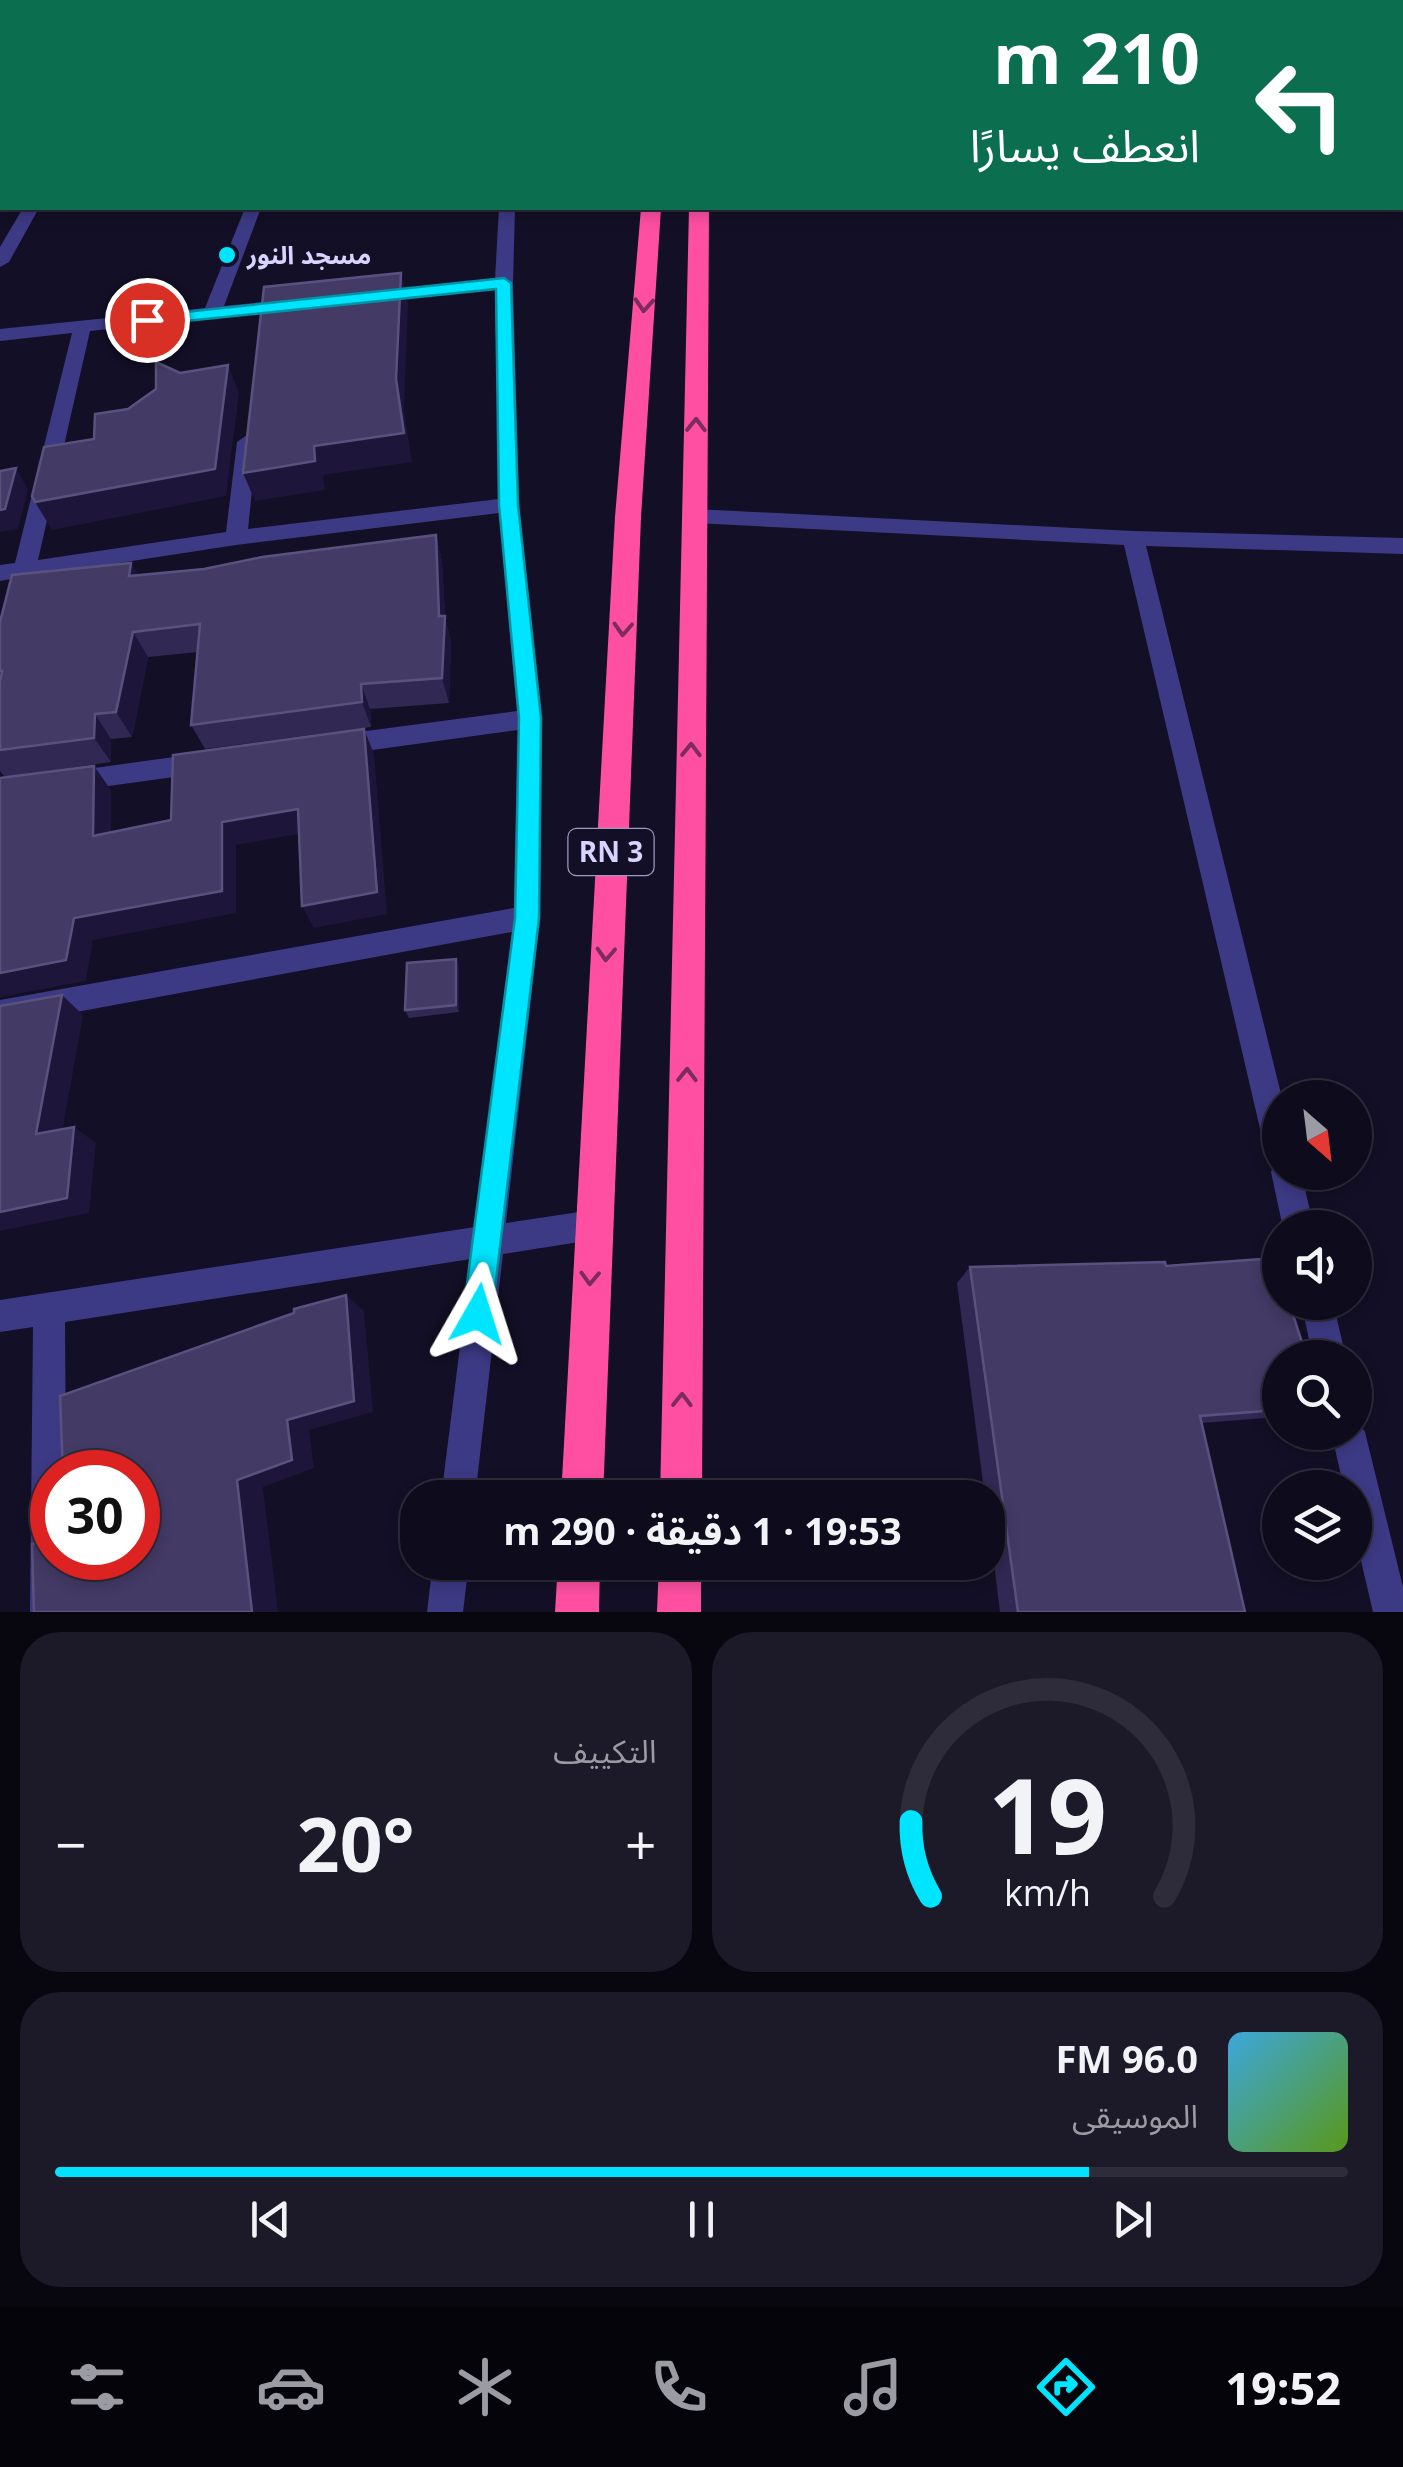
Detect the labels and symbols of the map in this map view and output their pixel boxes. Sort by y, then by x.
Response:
place label: مسجد النور [246,237,371,271]
marker: مسجد النور [216,244,238,266]
pin [105,278,190,363]
one-way arrow [634,297,656,313]
one-way arrow [685,417,707,432]
one-way arrow [612,622,633,638]
one-way arrow [681,742,702,758]
road number: RN 3 [568,829,654,875]
one-way arrow [596,946,617,962]
one-way arrow [676,1067,697,1083]
north arrow [1262,1080,1372,1190]
position arrow [426,1262,530,1366]
one-way arrow [579,1271,600,1287]
one-way arrow [671,1392,693,1408]
speed limit sign: 30 [30,1450,160,1580]

